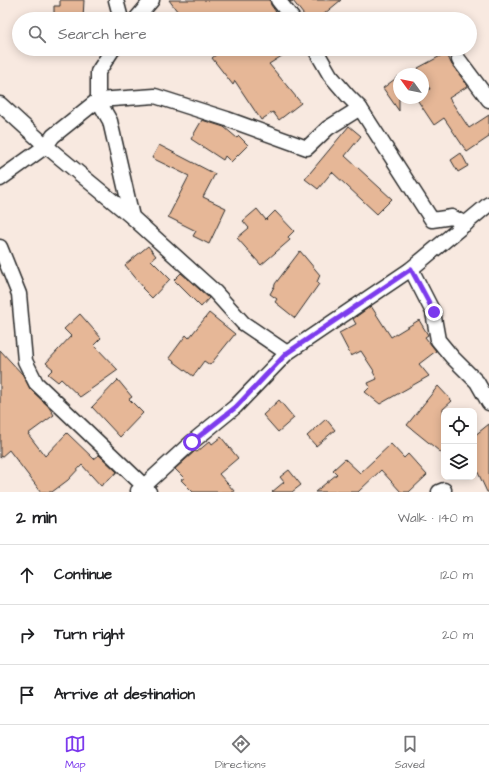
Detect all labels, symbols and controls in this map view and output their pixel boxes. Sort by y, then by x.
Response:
search box [12,12,477,56]
icon: search [26,23,48,45]
text: Search here [58,24,147,45]
north arrow [393,68,429,104]
route end [425,303,443,321]
map controls [441,408,477,480]
button: locate [441,408,477,444]
route start [183,433,201,451]
button: layers [441,444,477,480]
text: 2 min [16,506,57,530]
text: Walk · 140 m [398,509,473,527]
icon: ahead [16,564,38,586]
text: Continue [54,564,112,585]
text: 120 m [440,566,473,584]
icon: right [16,624,38,646]
text: Turn right [54,624,125,645]
text: 20 m [442,626,473,644]
icon: arrive [16,684,38,706]
text: Arrive at destination [54,684,195,705]
tab: Map [64,733,86,772]
tab: Directions [215,733,266,772]
tab: Saved [395,733,425,772]

